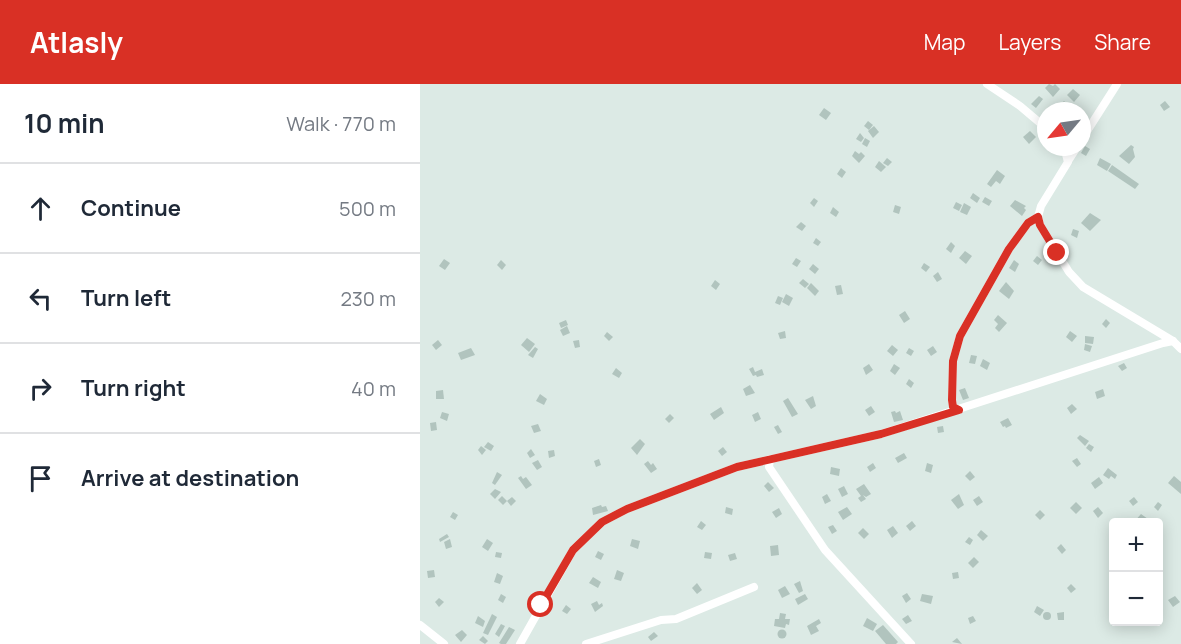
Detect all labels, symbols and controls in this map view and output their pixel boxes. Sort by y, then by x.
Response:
text: Atlasly [30,23,123,61]
text: Map [924,28,965,56]
text: Layers [998,28,1061,56]
text: Share [1094,28,1151,56]
north arrow [1037,102,1091,156]
text: 10 min [24,105,105,141]
text: Walk · 770 m [286,110,396,137]
icon: ahead [24,192,57,225]
text: Continue [81,193,181,223]
text: 500 m [339,195,396,222]
route end [1043,239,1069,265]
icon: left [24,282,57,315]
text: Turn left [81,283,171,313]
text: 230 m [340,285,396,312]
icon: right [24,372,57,405]
text: Turn right [81,373,186,403]
text: 40 m [351,375,396,402]
icon: arrive [24,462,57,495]
text: Arrive at destination [81,463,299,493]
map controls [1109,518,1163,626]
button: + [1109,518,1163,572]
button: − [1109,572,1163,626]
route start [527,591,553,617]

